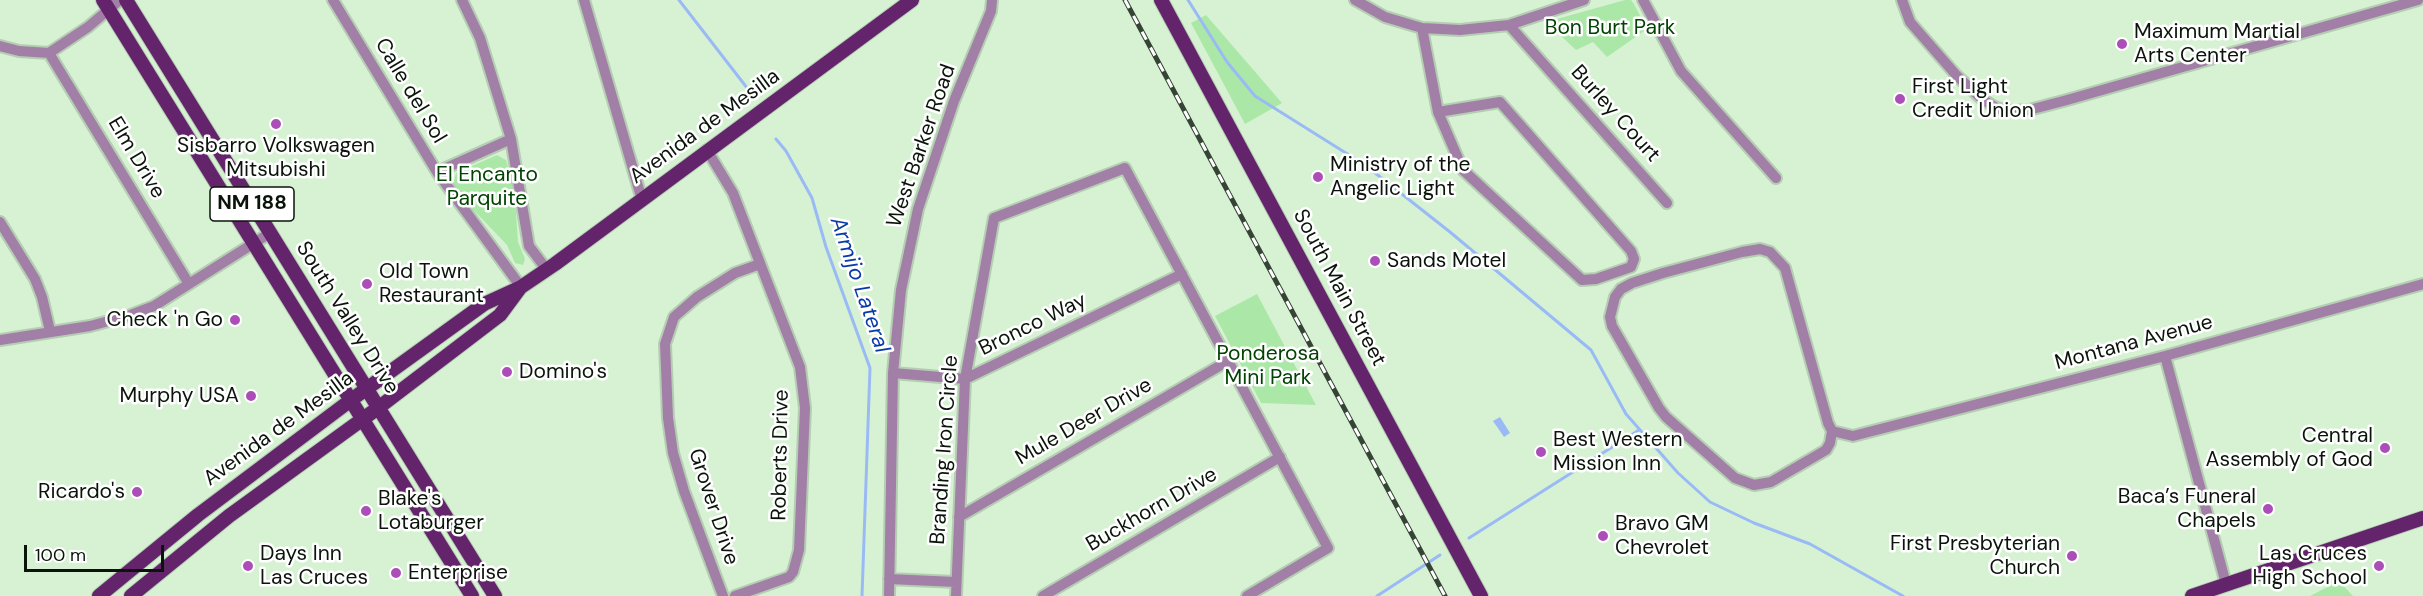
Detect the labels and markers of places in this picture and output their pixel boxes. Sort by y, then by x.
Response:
place label: Maximum Martial Arts Center [2134,19,2300,69]
marker: Maximum Martial Arts Center [2115,37,2129,51]
place label: First Light Credit Union [1912,74,2034,124]
marker: First Light Credit Union [1893,92,1907,106]
marker: Sisbarro Volkswagen Mitsubishi [269,117,283,131]
place label: Sisbarro Volkswagen Mitsubishi [177,133,375,183]
place label: Ministry of the Angelic Light [1330,152,1471,202]
marker: Ministry of the Angelic Light [1311,170,1325,184]
place label: Sands Motel [1387,248,1506,274]
marker: Sands Motel [1368,254,1382,268]
place label: Old Town Restaurant [379,259,484,309]
marker: Old Town Restaurant [360,277,374,291]
place label: Check 'n Go [106,307,223,333]
marker: Check 'n Go [228,313,242,327]
place label: Domino's [519,359,607,385]
marker: Domino's [500,365,514,379]
place label: Murphy USA [119,383,239,409]
marker: Murphy USA [244,389,258,403]
place label: Central Assembly of God [2206,423,2373,473]
place label: Best Western Mission Inn [1553,427,1682,477]
marker: Central Assembly of God [2378,441,2392,455]
marker: Best Western Mission Inn [1534,445,1548,459]
place label: Ricardo's [38,479,125,505]
place label: Baca’s Funeral Chapels [2118,484,2256,534]
marker: Ricardo's [130,485,144,499]
place label: Blake's Lotaburger [378,486,484,536]
marker: Baca’s Funeral Chapels [2261,502,2275,516]
marker: Blake's Lotaburger [359,504,373,518]
place label: Bravo GM Chevrolet [1615,511,1709,561]
marker: Bravo GM Chevrolet [1596,529,1610,543]
place label: First Presbyterian Church [1890,531,2060,581]
place label: Days Inn Las Cruces [260,541,368,591]
place label: Las Cruces High School [2252,541,2367,591]
marker: First Presbyterian Church [2065,549,2079,563]
marker: Days Inn Las Cruces [241,559,255,573]
marker: Las Cruces High School [2372,559,2386,573]
place label: Enterprise [408,560,508,586]
marker: Enterprise [389,566,403,580]

